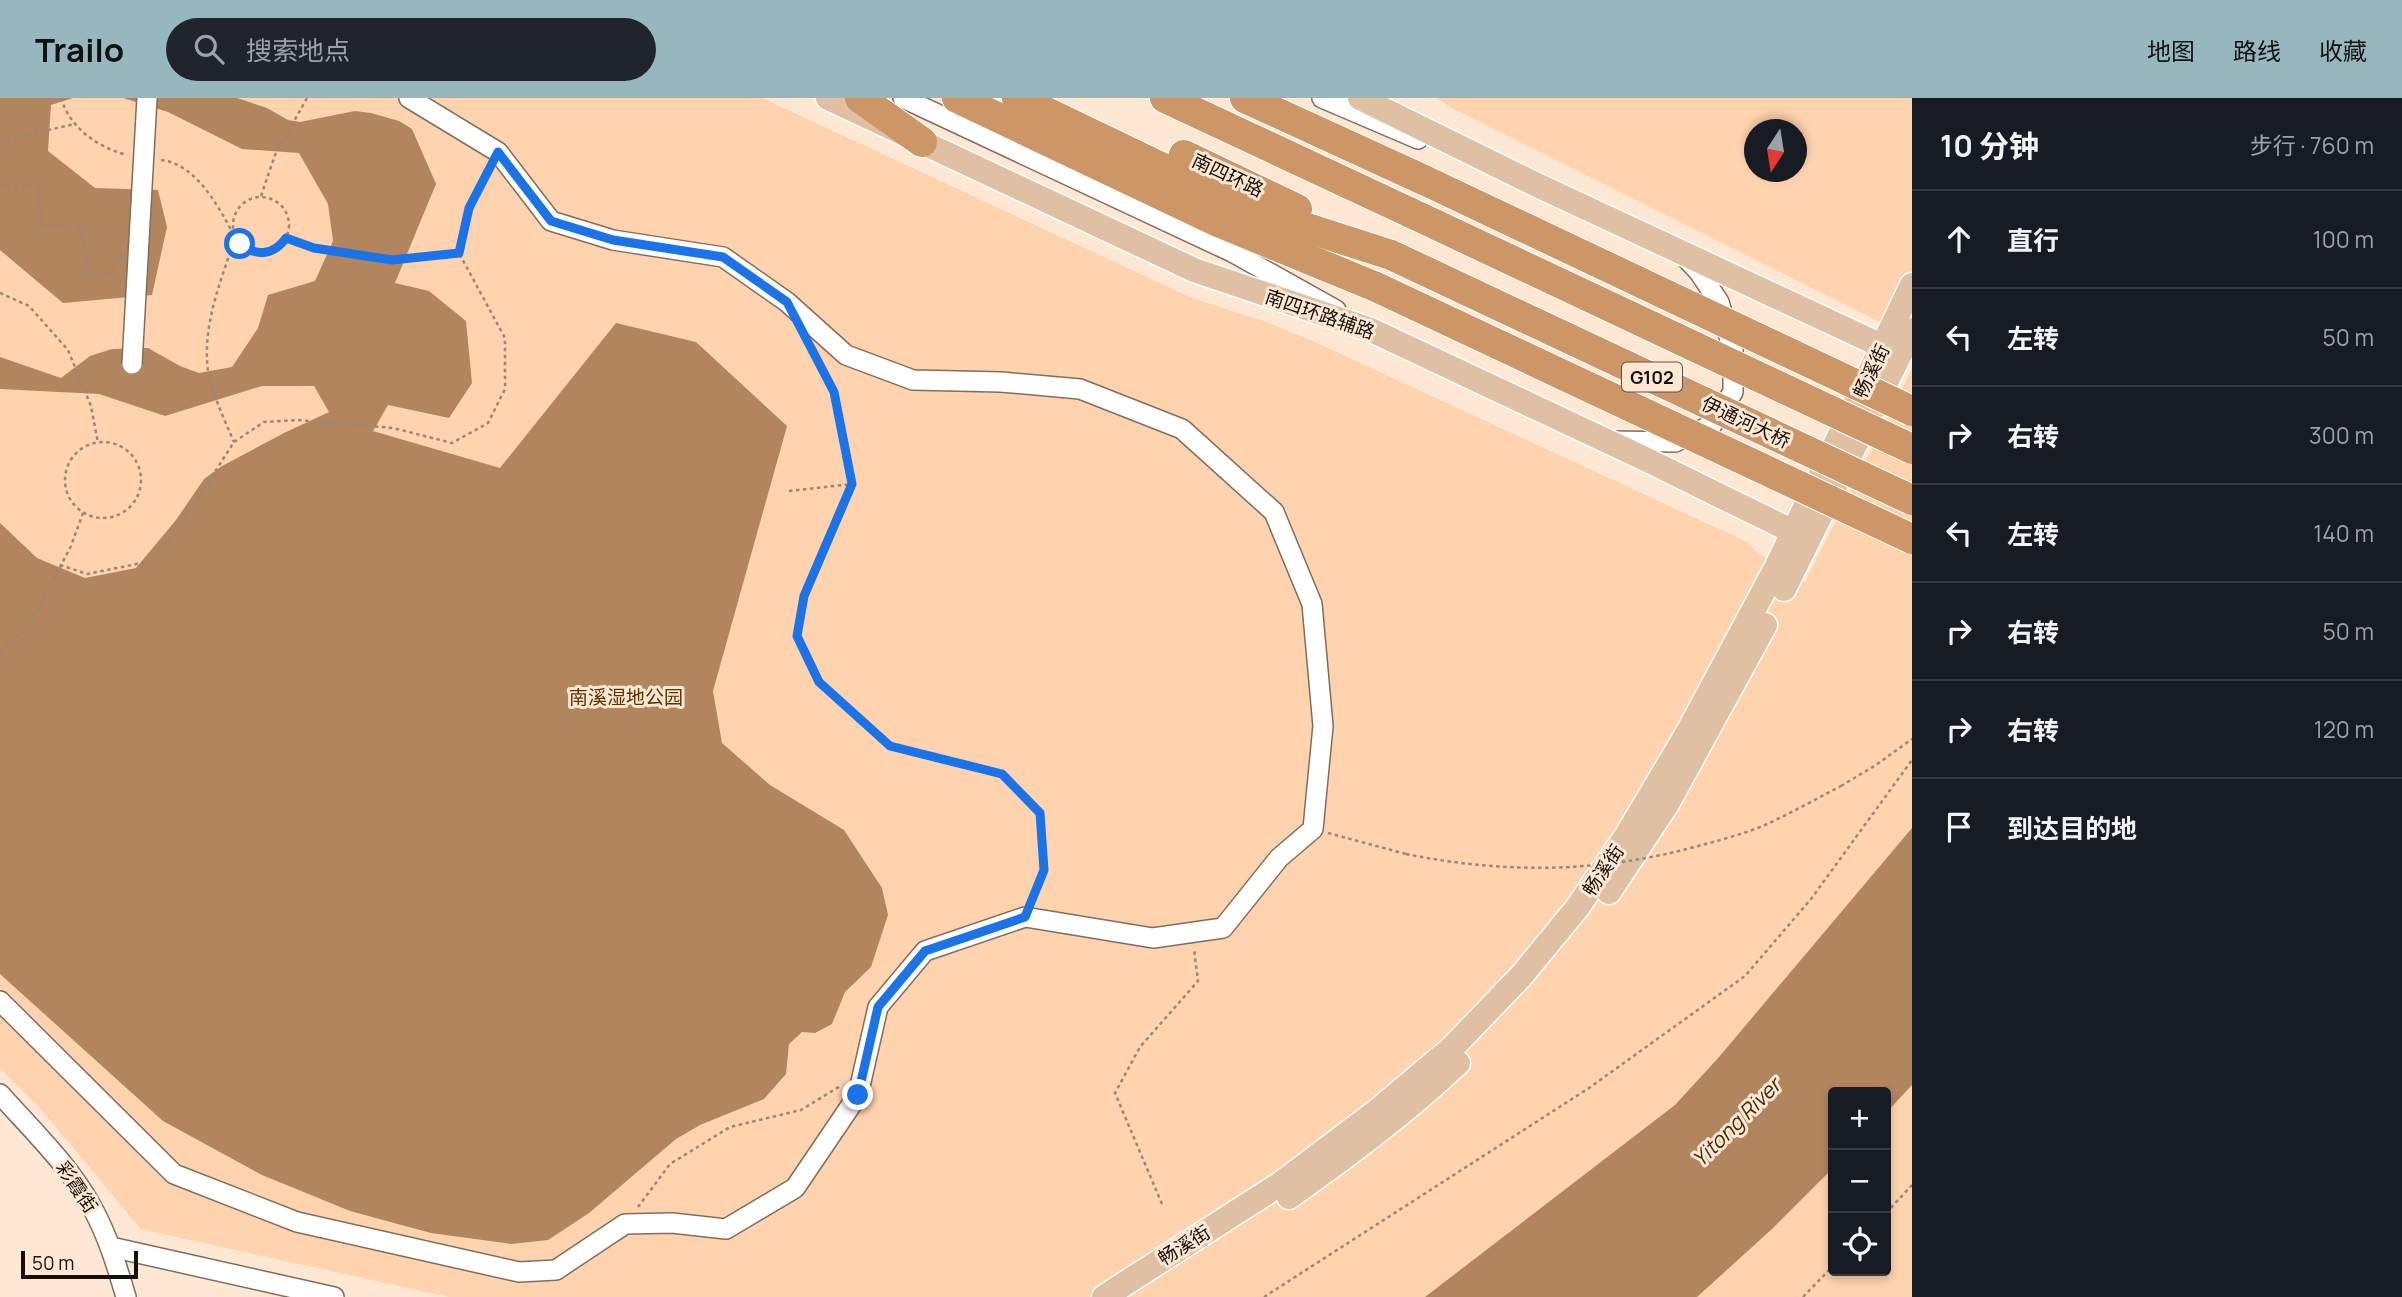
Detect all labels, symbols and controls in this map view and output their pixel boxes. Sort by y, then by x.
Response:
search box [166,18,656,81]
text: Trailo [35,27,124,72]
icon: search [190,30,228,68]
text: 搜索地点 [246,32,350,68]
text: 地图 [2147,34,2195,67]
text: 路线 [2233,34,2281,67]
text: 收藏 [2319,34,2367,67]
north arrow [1744,119,1807,182]
text: 10 分钟 [1940,125,2039,166]
text: 步行 · 760 m [2250,129,2374,161]
street label: 南四环路 [1188,147,1268,203]
icon: ahead [1940,220,1978,258]
text: 直行 [2007,222,2059,258]
text: 100 m [2313,223,2374,255]
route start [224,228,255,259]
street label: 南四环路辅路 [1262,283,1378,345]
icon: left [1940,318,1978,356]
text: 左转 [2007,320,2059,356]
text: 50 m [2323,321,2374,353]
street label: 畅溪街 [1847,340,1895,402]
road number: G102 [1622,362,1682,391]
street label: 伊通河大桥 [1697,390,1795,454]
icon: right [1940,416,1978,454]
text: 右转 [2007,418,2059,454]
text: 300 m [2309,419,2374,451]
icon: left [1940,514,1978,552]
text: 左转 [2007,516,2059,552]
text: 140 m [2313,517,2374,549]
icon: right [1940,612,1978,650]
text: 右转 [2007,614,2059,650]
text: 50 m [2323,615,2374,647]
park label: 南溪湿地公园 [569,684,683,710]
icon: right [1940,710,1978,748]
text: 右转 [2007,712,2059,748]
text: 120 m [2314,713,2374,745]
icon: arrive [1940,808,1978,846]
text: 到达目的地 [2007,810,2137,846]
street label: 畅溪街 [1576,839,1630,901]
water label: Yitong River [1686,1070,1788,1172]
route end [842,1079,873,1110]
map controls [1828,1087,1891,1276]
button: + [1828,1087,1891,1150]
button: − [1828,1150,1891,1213]
street label: 彩霞街 [50,1156,104,1218]
button: locate [1828,1213,1891,1276]
street label: 畅溪街 [1153,1219,1215,1271]
scale bar [21,1248,138,1280]
text: 50 m [32,1250,74,1276]

